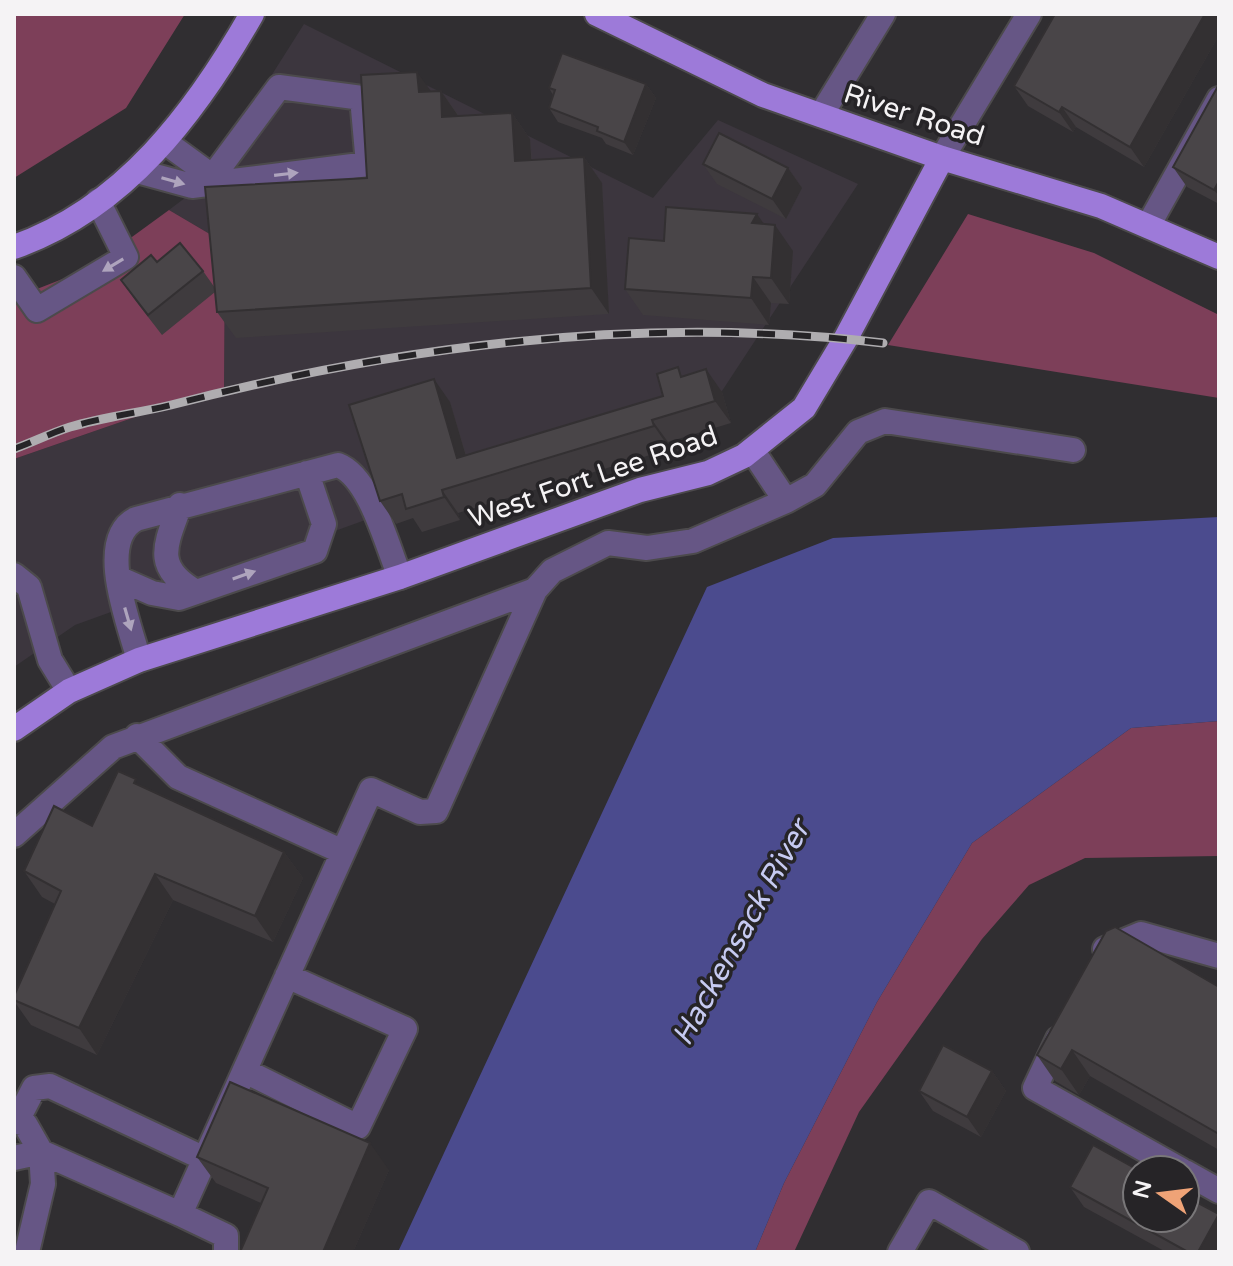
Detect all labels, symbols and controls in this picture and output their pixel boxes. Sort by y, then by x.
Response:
street label: River Road [839,76,989,154]
one-way arrow [274,167,299,180]
one-way arrow [161,175,185,188]
one-way arrow [102,258,124,272]
street label: West Fort Lee Road [464,418,722,536]
one-way arrow [233,569,257,581]
one-way arrow [122,607,135,631]
water label: Hackensack River [664,811,820,1052]
north arrow [1121,1154,1201,1234]
text: N [1128,1178,1157,1201]

